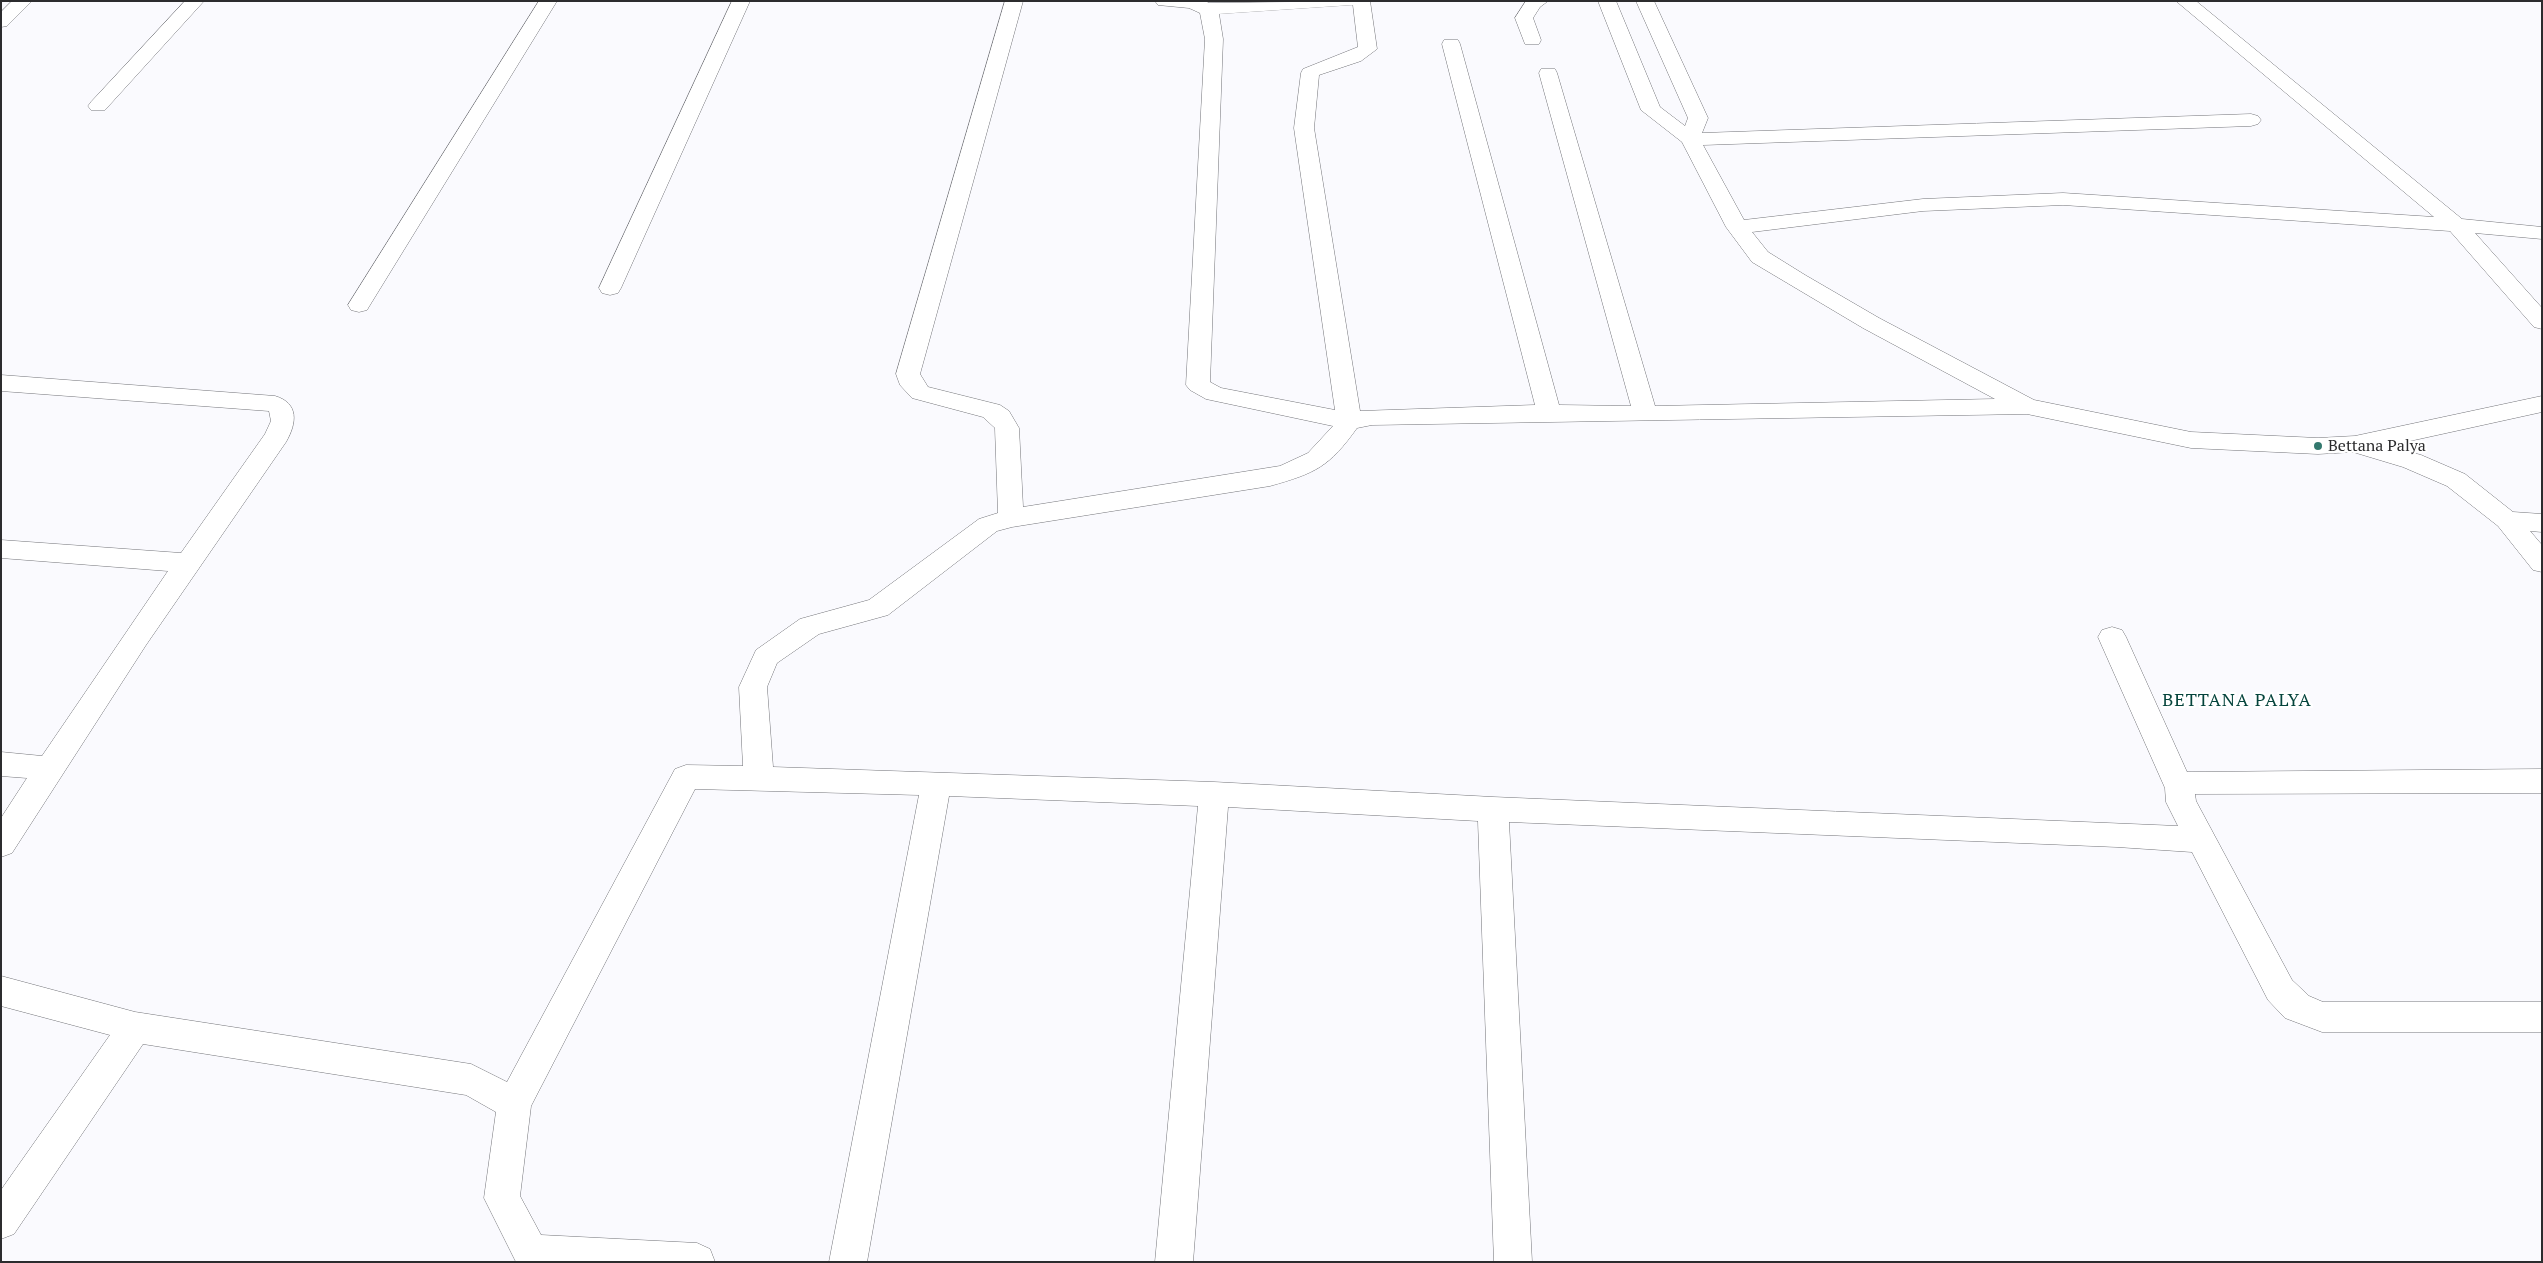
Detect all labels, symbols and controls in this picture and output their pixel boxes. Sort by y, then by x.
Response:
place label: Bettana Palya [2328,436,2426,456]
marker: Bettana Palya [2312,440,2324,452]
district label: BETTANA PALYA [2161,690,2313,712]

